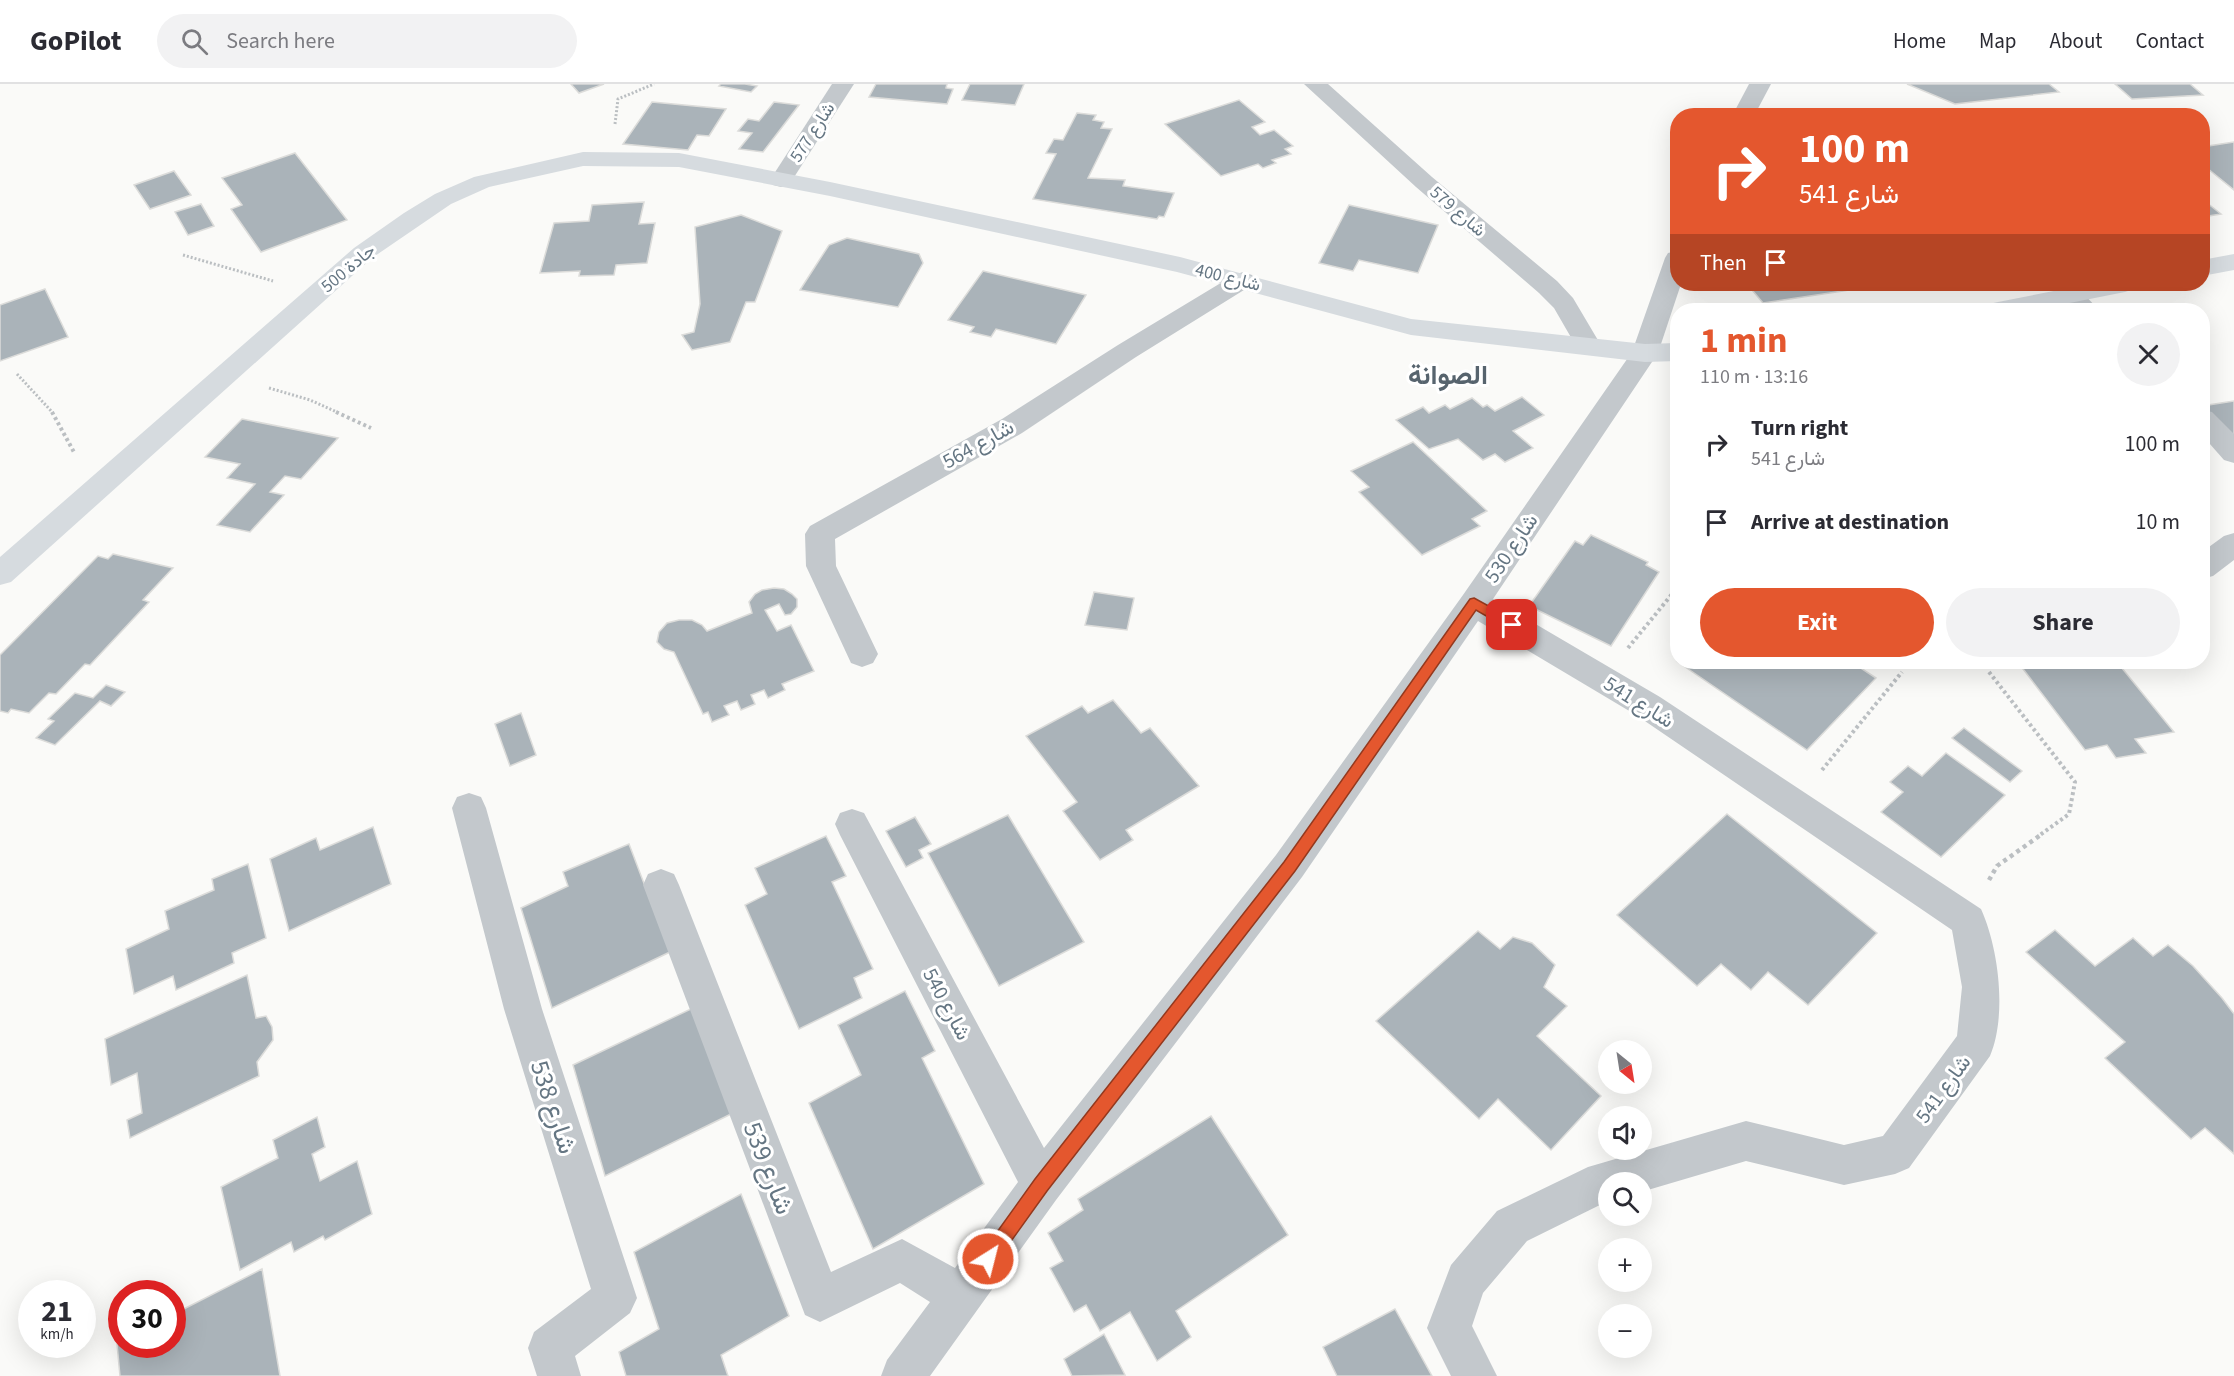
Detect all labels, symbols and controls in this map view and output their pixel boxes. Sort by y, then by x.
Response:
search box [157,14,577,68]
text: GoPilot [30,21,121,61]
icon: search [178,25,211,58]
text: Search here [226,25,335,57]
text: Home [1893,26,1946,56]
text: Map [1979,26,2017,56]
text: About [2050,26,2102,56]
text: Contact [2135,26,2204,56]
street label: شارع 577 [784,98,841,167]
text: 100 m [1799,119,1910,179]
icon: right [1700,132,1778,210]
text: شارع 541 [1799,175,1899,214]
street label: شارع 579 [1424,180,1491,243]
street label: جادة 500 [316,238,381,299]
icon: arrive [1759,246,1792,279]
text: Then [1700,247,1747,279]
street label: شارع 400 [1193,257,1263,298]
text: 1 min [1700,315,1788,366]
button: close [2117,323,2180,386]
district label: الصوانة [1408,356,1488,395]
text: 110 m · 13:16 [1700,363,1808,391]
street label: شارع 564 [937,412,1019,476]
text: Turn right [1751,412,1848,444]
icon: right [1700,428,1733,461]
text: 100 m [2125,428,2180,460]
text: شارع 541 [1751,445,1825,473]
icon: arrive [1700,506,1733,539]
text: Arrive at destination [1751,506,1949,538]
text: 10 m [2135,506,2180,538]
street label: شارع 530 [1477,507,1545,589]
button: Exit [1700,588,1934,657]
button: Share [1946,588,2180,657]
pin [1486,599,1537,650]
icon: arrive [1495,608,1528,641]
street label: شارع 541 [1598,669,1680,735]
street label: شارع 540 [916,963,978,1045]
north arrow [1598,1040,1652,1094]
map controls [1598,1040,1652,1358]
street label: شارع 541 [1908,1049,1978,1129]
street label: شارع 538 [521,1056,586,1159]
button: sound [1598,1106,1652,1160]
street label: شارع 539 [734,1117,803,1220]
button: search [1598,1172,1652,1226]
position arrow [956,1227,1020,1291]
button: + [1598,1238,1652,1292]
speed limit sign: 30 [108,1280,186,1358]
text: 21 [41,1290,73,1333]
button: − [1598,1304,1652,1358]
text: km/h [40,1324,74,1345]

